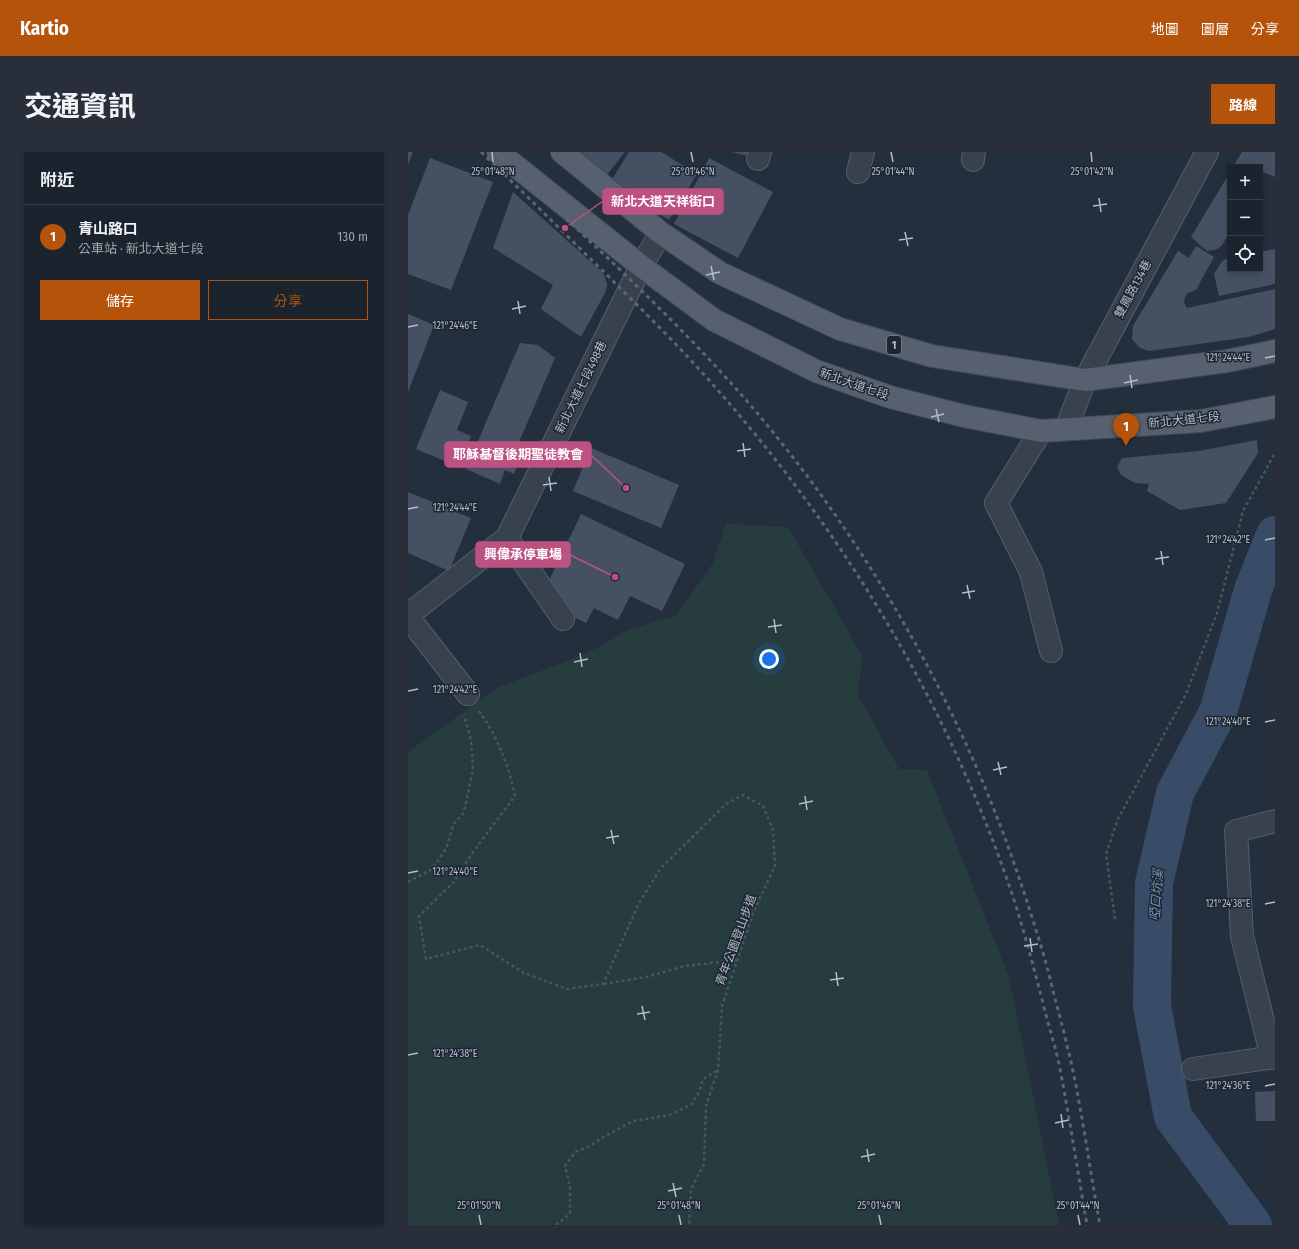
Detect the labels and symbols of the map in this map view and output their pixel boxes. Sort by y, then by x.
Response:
text: 25°01'48"N [471,166,515,178]
text: 25°01'46"N [671,166,715,178]
text: 25°01'44"N [871,166,915,178]
text: 25°01'42"N [1070,166,1114,178]
callout: 新北大道天祥街口 [603,189,723,214]
text: 新北大道天祥街口 [611,194,715,209]
street label: 雙鳳路134巷 [1112,258,1154,320]
text: 121°24'46"E [433,320,478,332]
road number: 1 [887,336,901,354]
street label: 新北大道七段498巷 [552,338,610,436]
text: 121°24'44"E [1206,352,1251,364]
street label: 新北大道七段 [818,366,890,402]
street label: 新北大道七段 [1147,409,1221,431]
pin: 1 [1113,413,1139,446]
callout: 耶穌基督後期聖徒教會 [445,442,591,467]
text: 耶穌基督後期聖徒教會 [453,447,584,462]
text: 121°24'44"E [433,502,478,514]
text: 121°24'42"E [1206,534,1251,546]
callout: 興偉承停車場 [476,542,570,567]
text: 興偉承停車場 [484,547,562,562]
your location [759,649,779,669]
text: 121°24'42"E [433,684,478,696]
text: 121°24'40"E [1205,716,1251,728]
text: 121°24'40"E [432,866,478,878]
water label: 啞口坑溪 [1147,867,1166,922]
street label: 青年公園登山步道 [713,892,759,988]
text: 121°24'38"E [1205,898,1251,910]
text: 121°24'38"E [432,1048,478,1060]
text: 121°24'36"E [1206,1080,1251,1092]
text: 25°01'50"N [457,1200,501,1212]
text: 25°01'48"N [657,1200,701,1212]
text: 25°01'46"N [857,1200,901,1212]
text: 25°01'44"N [1056,1200,1100,1212]

